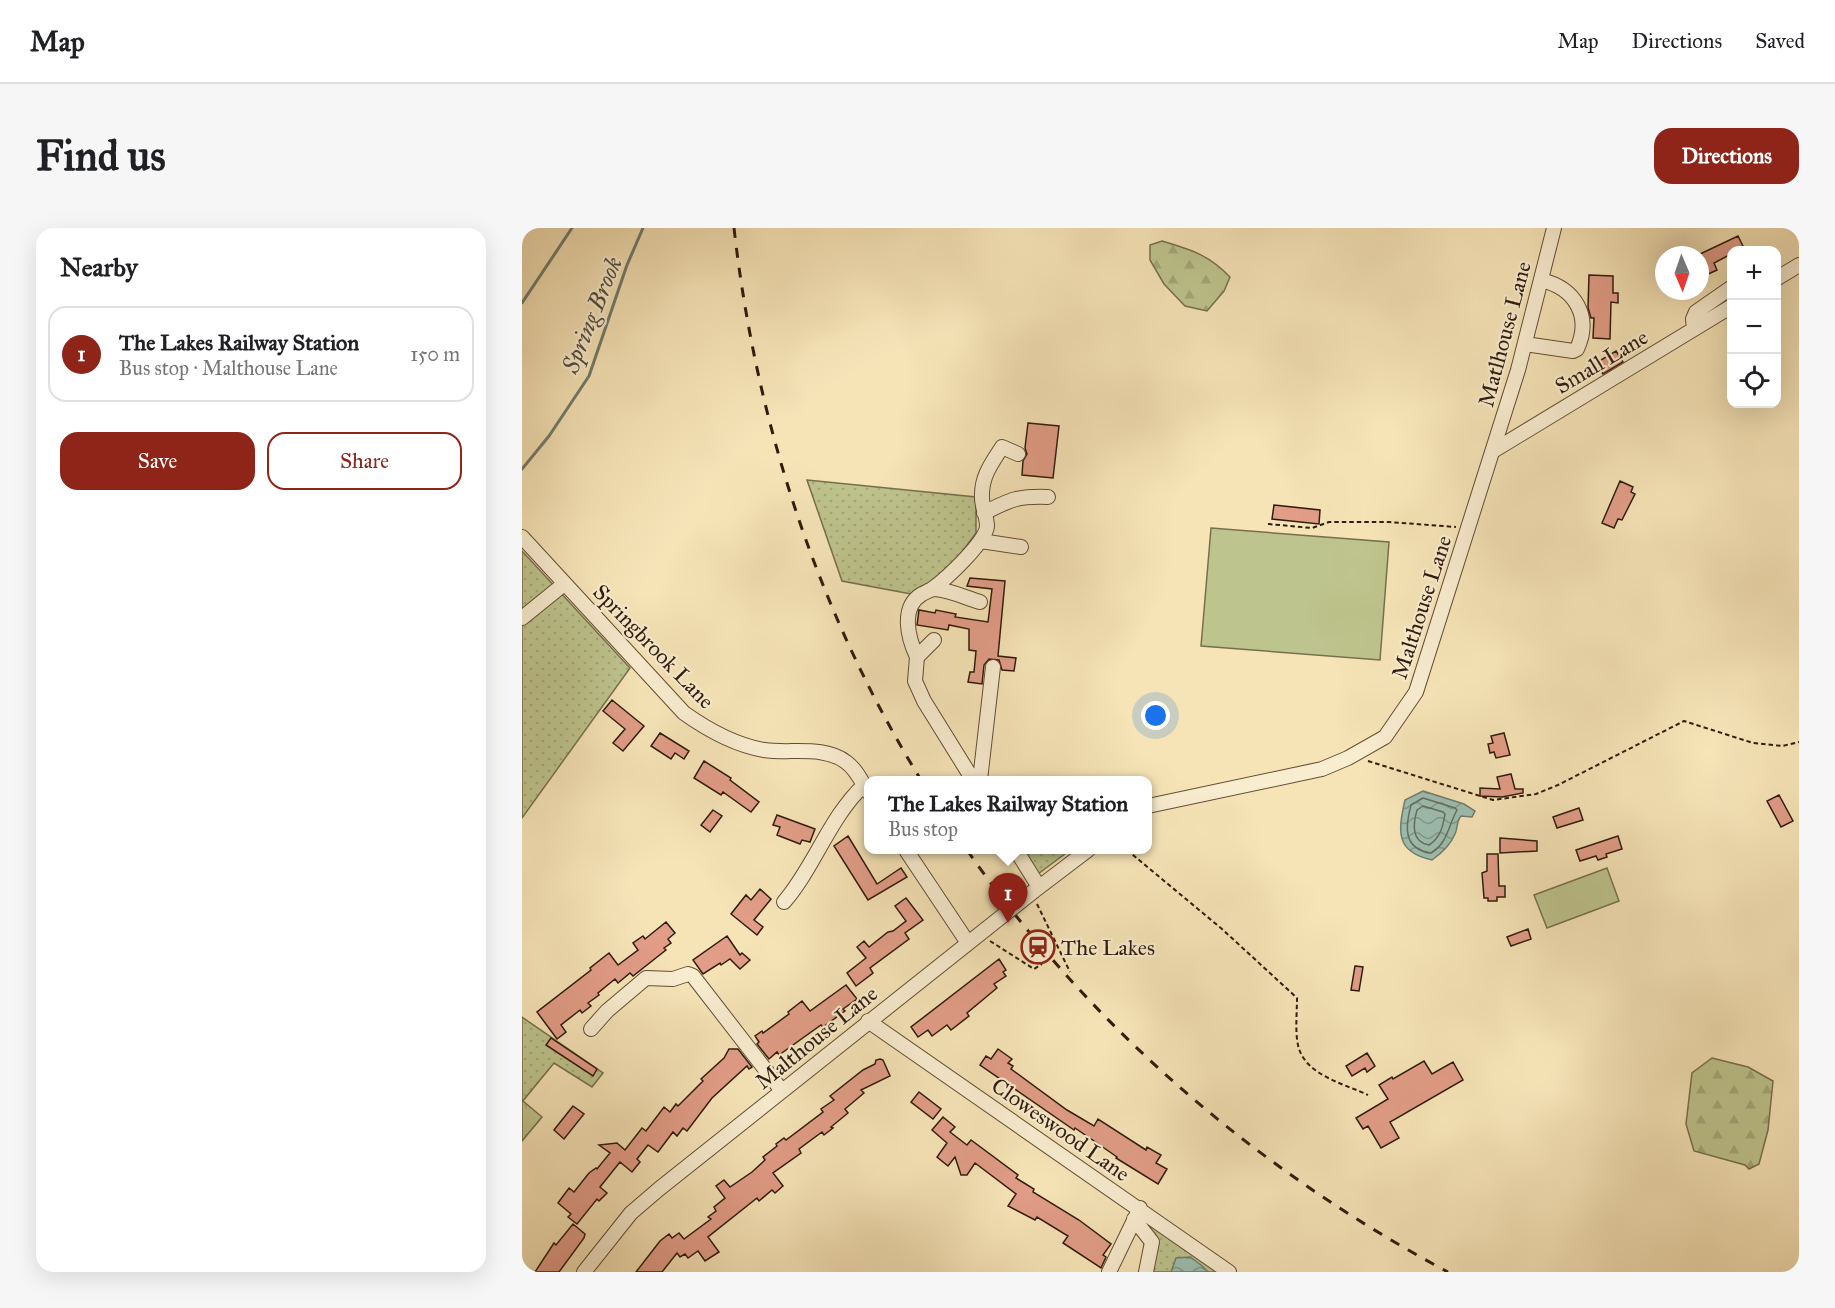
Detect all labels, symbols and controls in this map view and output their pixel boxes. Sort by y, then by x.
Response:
text: Map [30,24,85,59]
text: Map [1558,28,1599,54]
text: Directions [1632,28,1722,54]
text: Saved [1755,28,1805,54]
button: Directions [1654,128,1799,184]
text: Find us [36,130,166,182]
north arrow [1655,246,1709,300]
map controls [1727,246,1781,408]
button: + [1727,246,1781,300]
text: Nearby [60,251,138,283]
water label: Spring Brook [555,252,629,378]
street label: Matlhouse Lane [1472,259,1537,410]
button: − [1727,300,1781,354]
street label: Small Lane [1550,323,1653,400]
text: The Lakes Railway Station [119,329,359,356]
text: 1 [78,342,85,366]
text: 150 m [410,342,460,366]
button: locate [1727,354,1781,408]
text: Bus stop · Malthouse Lane [119,356,338,380]
button: Save [60,432,255,490]
button: Share [267,432,462,490]
street label: Malthouse Lane [1386,532,1457,682]
street label: Springbrook Lane [587,578,720,714]
your location [1141,701,1170,730]
popup [864,776,1152,854]
text: The Lakes Railway Station [888,790,1128,817]
text: Bus stop [888,817,958,841]
pin: 1 [988,874,1028,923]
station icon: The Lakes [1020,929,1056,965]
place label: The Lakes [1061,934,1155,961]
street label: Malthouse Lane [750,980,883,1095]
street label: Cloweswood Lane [986,1072,1135,1187]

